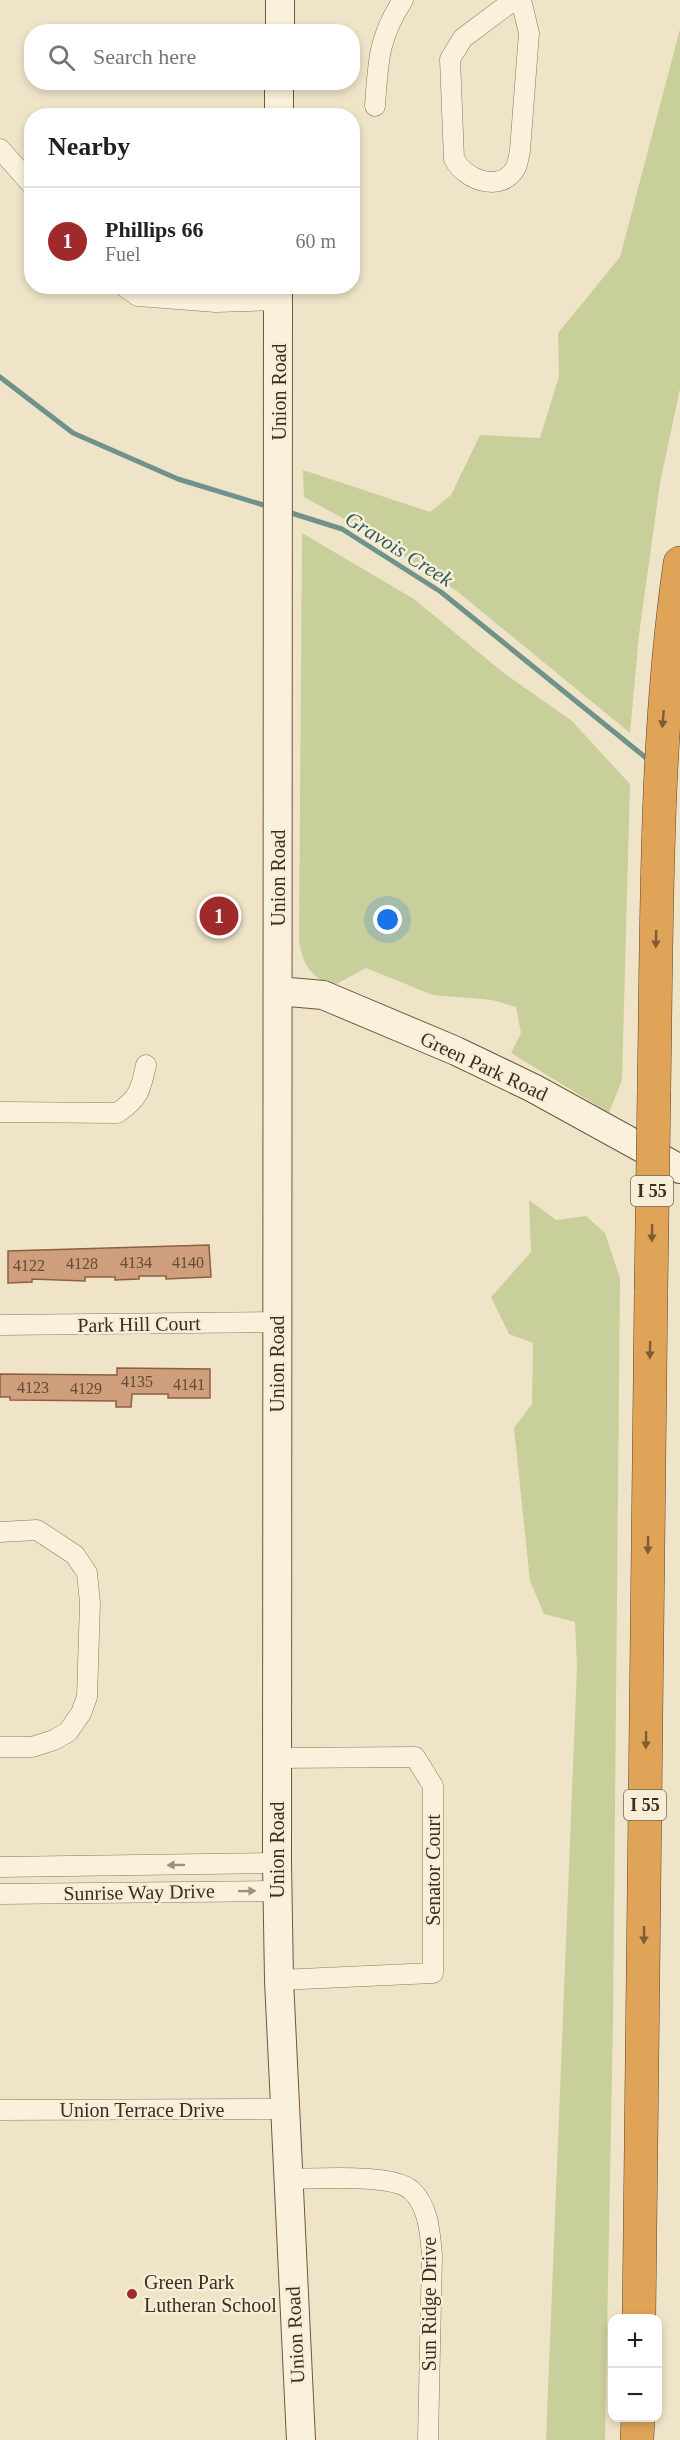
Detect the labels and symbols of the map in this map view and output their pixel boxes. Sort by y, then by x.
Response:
street label: Union Road [268,343,290,441]
water label: Gravois Creek [341,506,458,592]
one-way arrow [658,709,668,728]
street label: Union Road [267,829,289,927]
pin: 1 [200,894,238,938]
your location [373,905,402,934]
one-way arrow [652,929,661,948]
street label: Green Park Road [417,1027,551,1105]
road number: I 55 [631,1176,673,1206]
one-way arrow [647,1223,657,1242]
house number: 4134 [120,1254,152,1271]
house number: 4140 [172,1254,204,1271]
house number: 4128 [66,1255,98,1272]
house number: 4122 [13,1257,45,1274]
street label: Park Hill Court [77,1312,201,1336]
street label: Union Road [266,1315,288,1413]
one-way arrow [645,1340,655,1359]
house number: 4135 [121,1373,153,1390]
house number: 4141 [173,1376,205,1393]
house number: 4123 [17,1379,49,1396]
house number: 4129 [70,1380,102,1397]
one-way arrow [643,1535,653,1554]
one-way arrow [641,1730,651,1749]
road number: I 55 [624,1790,666,1820]
street label: Union Road [266,1801,288,1899]
street label: Senator Court [422,1814,444,1926]
one-way arrow [167,1860,186,1870]
street label: Sunrise Way Drive [63,1880,215,1905]
one-way arrow [238,1886,257,1896]
one-way arrow [639,1925,649,1944]
street label: Union Terrace Drive [60,2099,225,2121]
street label: Sun Ridge Drive [418,2237,441,2371]
place label: Green Park Lutheran School [144,2271,277,2316]
street label: Union Road [281,2286,309,2384]
marker: Green Park Lutheran School [125,2287,139,2301]

